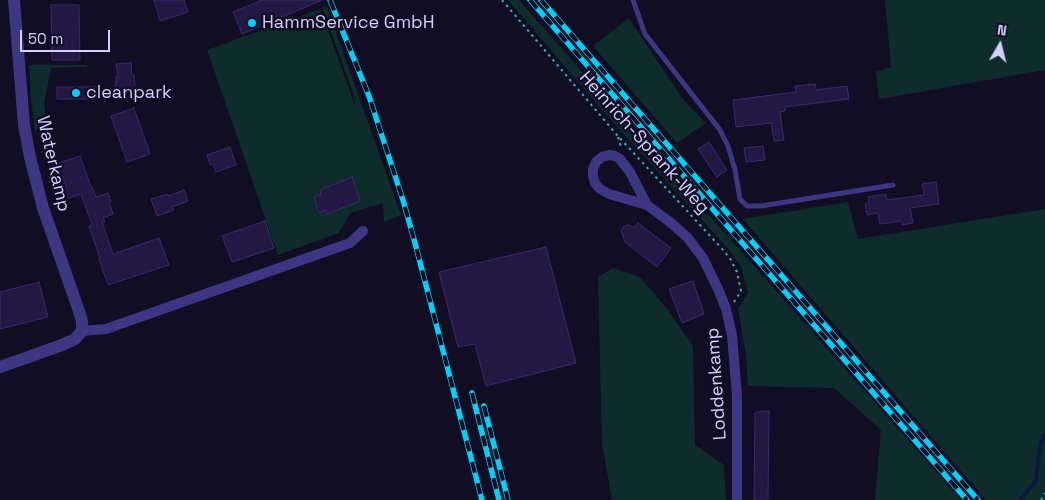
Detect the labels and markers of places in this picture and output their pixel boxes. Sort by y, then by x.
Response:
place label: HammService GmbH [262,12,435,34]
marker: HammService GmbH [246,17,258,29]
place label: cleanpark [86,82,172,104]
marker: cleanpark [70,87,82,99]

